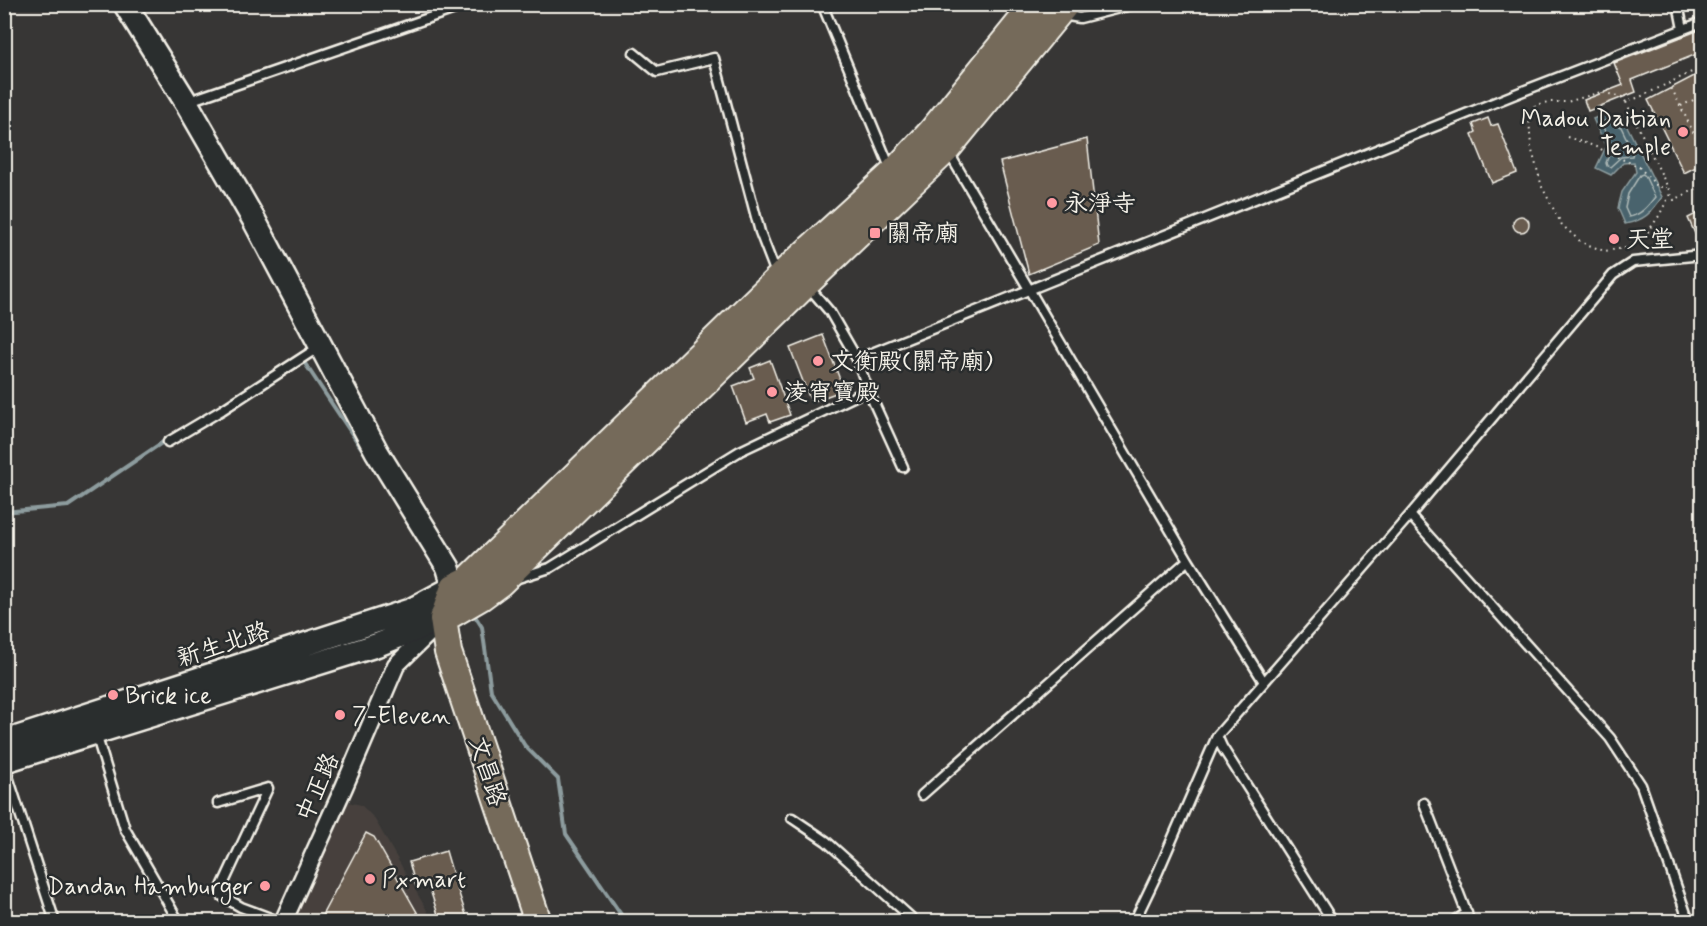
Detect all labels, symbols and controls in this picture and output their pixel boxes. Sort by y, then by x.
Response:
place label: Madou Daitian Temple [1521,104,1671,163]
marker: Madou Daitian Temple [1676,125,1690,139]
place label: 永淨寺 [1064,189,1136,220]
marker: 永淨寺 [1045,196,1059,210]
place label: 關帝廟 [887,219,959,250]
place label: 天堂 [1626,225,1674,256]
marker: 關帝廟 [868,226,882,240]
marker: 天堂 [1607,232,1621,246]
place label: 文衡殿(關帝廟) [830,347,993,378]
marker: 文衡殿(關帝廟) [811,354,825,368]
place label: 淩宵寶殿 [784,378,880,409]
marker: 淩宵寶殿 [765,385,779,399]
street label: 新生北路 [173,616,274,675]
place label: Brick ice [125,681,212,712]
marker: Brick ice [106,688,120,702]
place label: 7-Eleven [352,701,451,732]
marker: 7-Eleven [333,708,347,722]
street label: 文昌路 [461,732,512,810]
street label: 中正路 [290,748,347,827]
place label: Pxmart [382,865,466,896]
place label: Dandan Hamburger [48,872,253,905]
marker: Pxmart [363,872,377,886]
marker: Dandan Hamburger [258,879,272,893]

